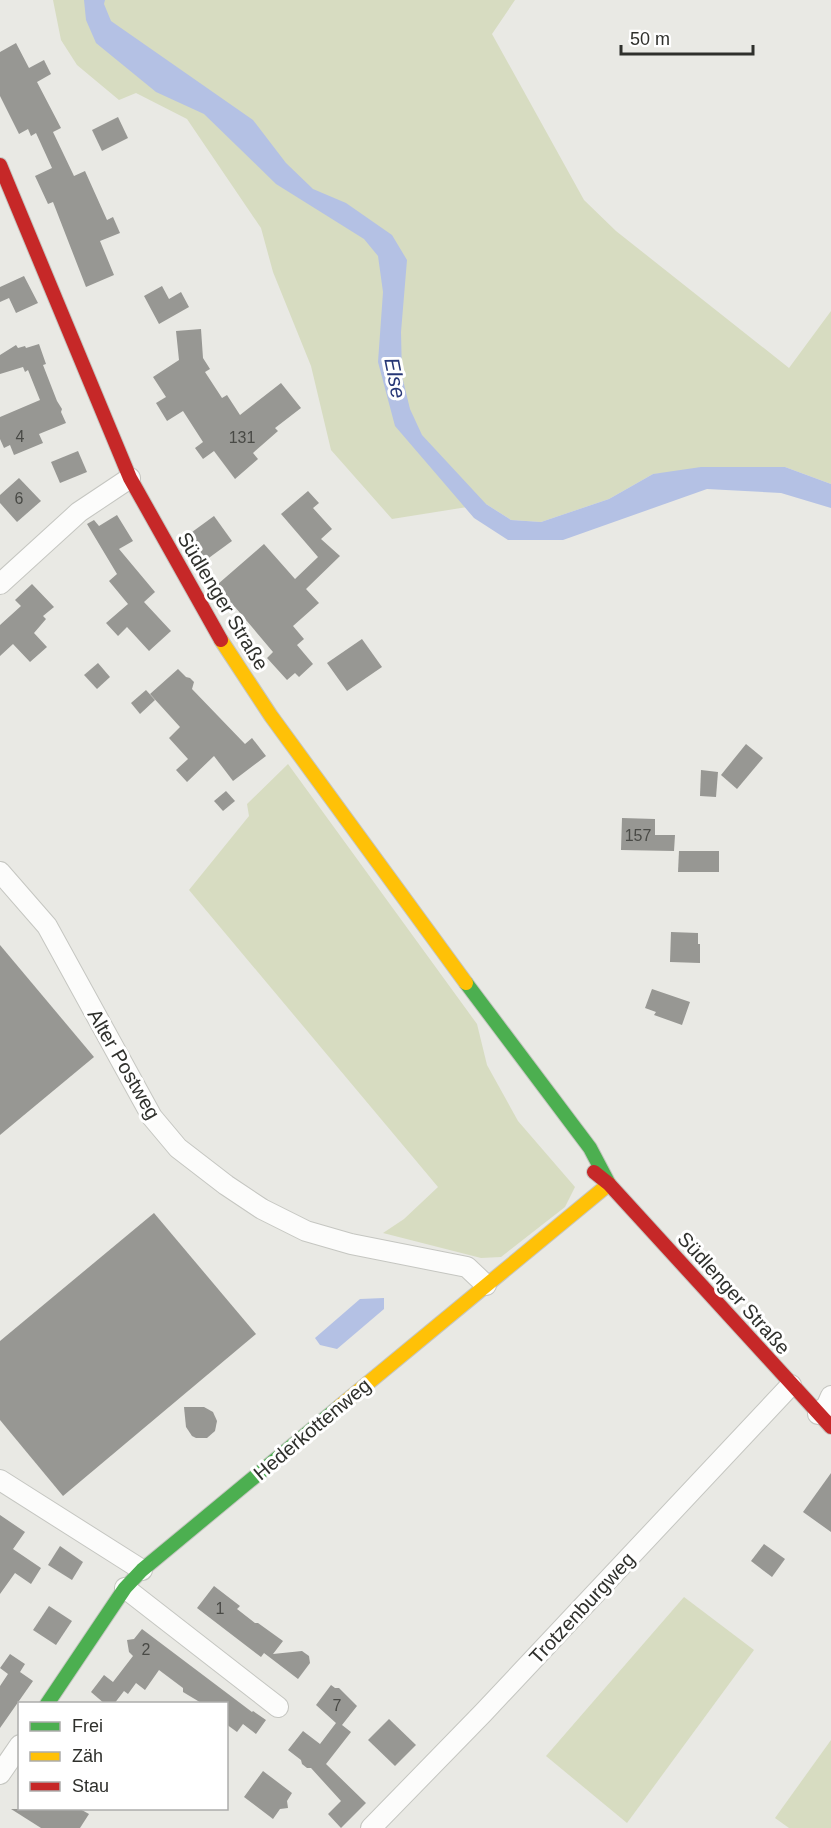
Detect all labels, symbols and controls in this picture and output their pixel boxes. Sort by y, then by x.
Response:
scale bar [621,18,753,56]
text: 50 m [630,29,670,49]
water label: Else [380,356,411,400]
house number: 4 [16,428,25,445]
house number: 131 [229,429,255,446]
house number: 6 [15,490,24,507]
street label: Südlenger Straße [173,528,273,674]
house number: 157 [625,827,651,844]
street label: Alter Postweg [84,1005,164,1123]
street label: Südlenger Straße [673,1227,795,1359]
street label: Hederkottenweg [249,1374,375,1484]
street label: Trotzenburgweg [525,1548,639,1668]
house number: 1 [216,1600,225,1617]
house number: 2 [142,1641,151,1658]
house number: 7 [333,1697,342,1714]
legend [18,1702,228,1810]
text: Frei [72,1716,103,1736]
text: Zäh [72,1746,103,1766]
text: Stau [72,1776,109,1796]

